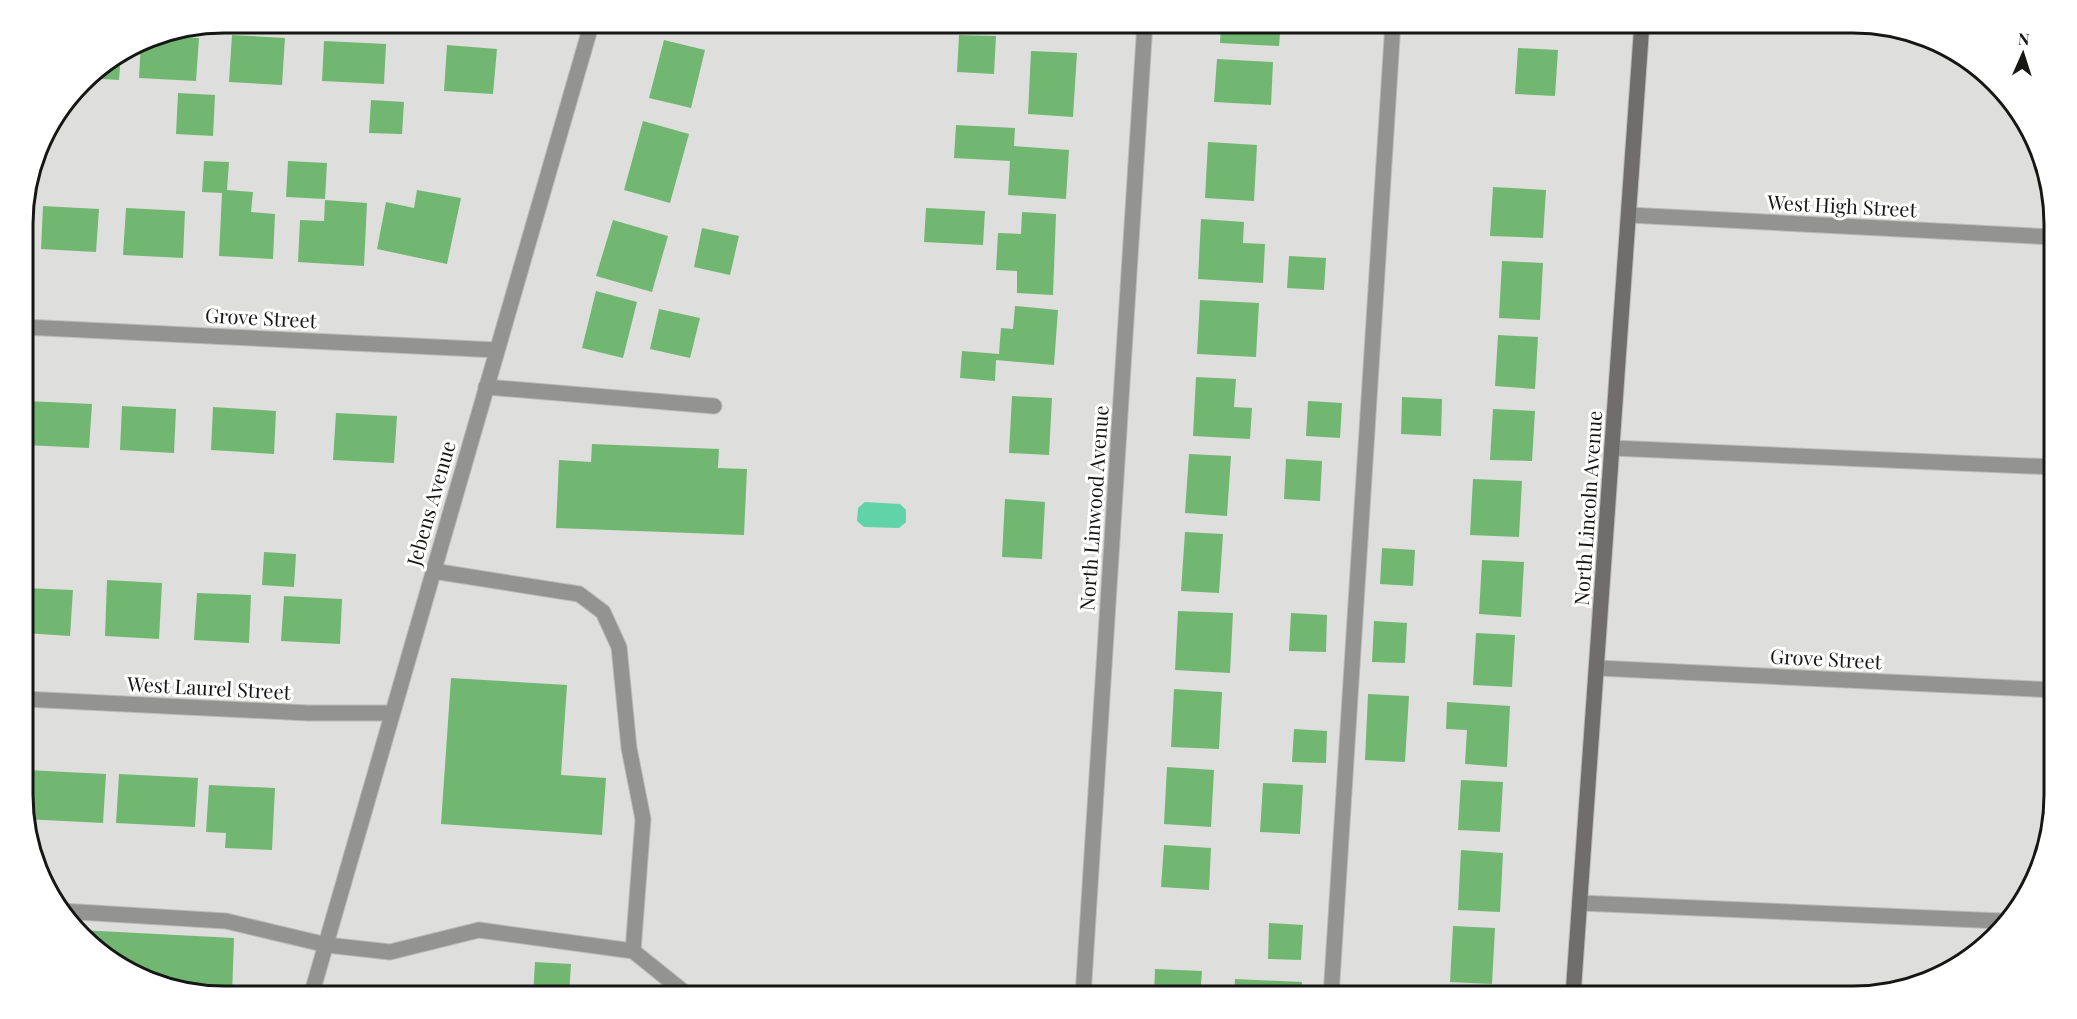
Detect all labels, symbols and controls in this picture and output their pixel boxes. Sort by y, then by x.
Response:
north arrow [1993,24,2053,84]
text: N [2017,28,2031,49]
street label: West High Street [1766,188,1918,222]
street label: Grove Street [204,301,318,333]
street label: North Linwood Avenue [1072,404,1114,612]
street label: North Lincoln Avenue [1567,410,1607,606]
street label: Jebens Avenue [399,437,461,570]
street label: Grove Street [1769,642,1883,674]
street label: West Laurel Street [125,669,292,705]

